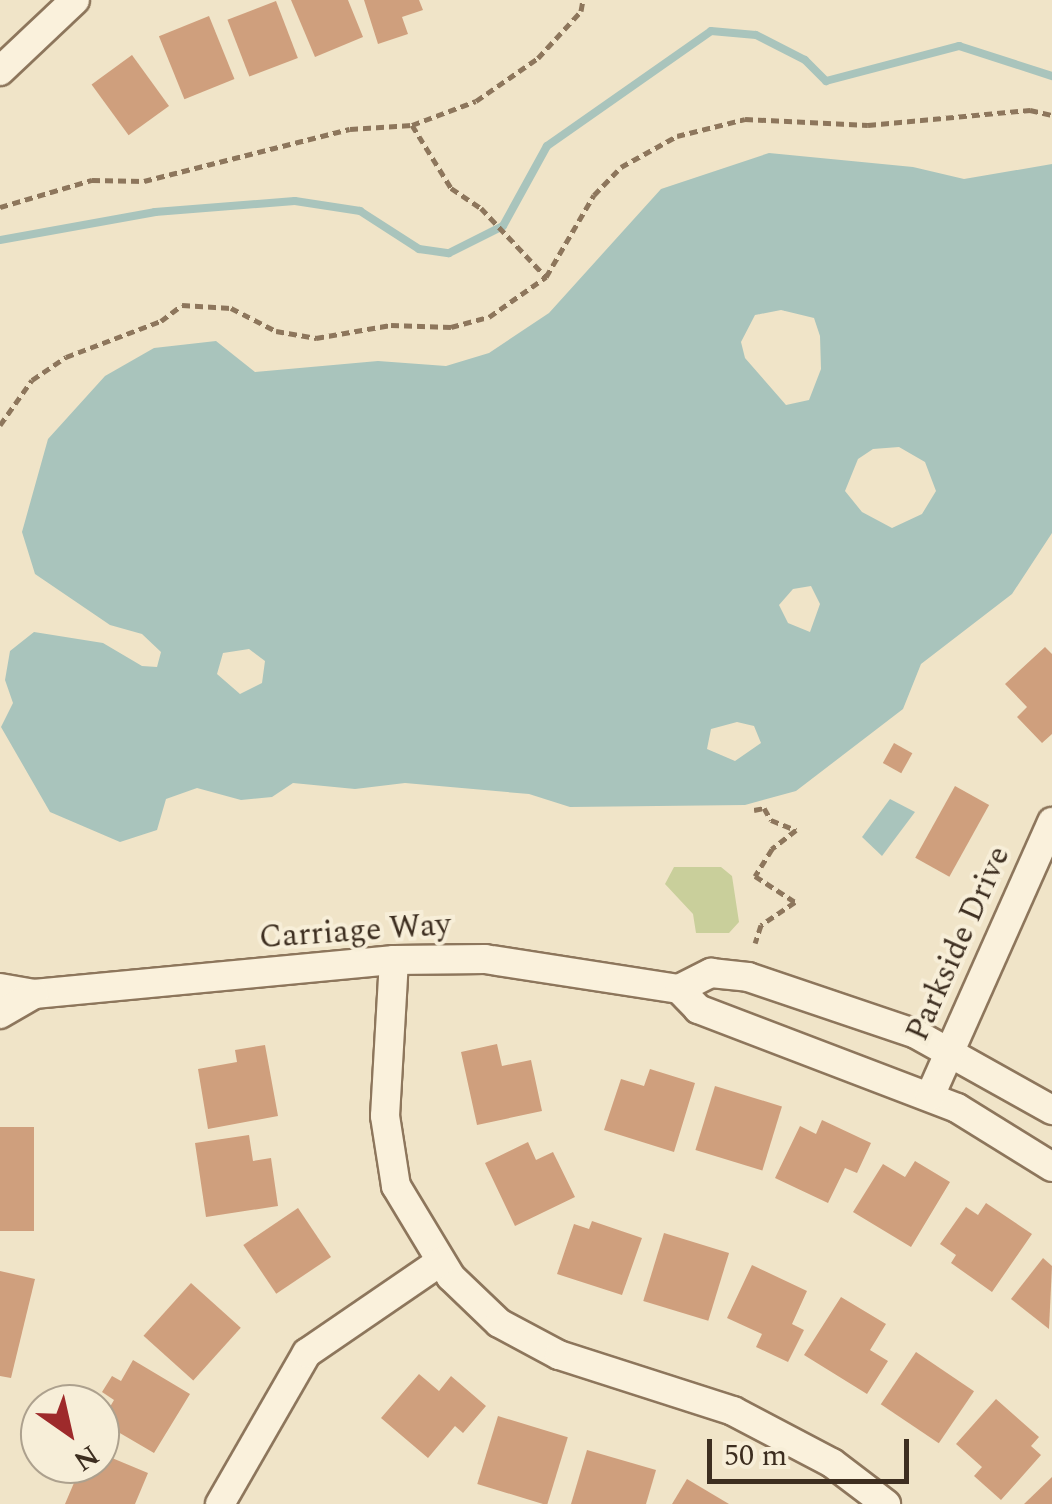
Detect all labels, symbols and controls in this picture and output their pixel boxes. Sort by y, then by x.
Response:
street label: Parkside Drive [899,841,1019,1047]
street label: Carriage Way [258,906,452,958]
north arrow [20,1384,120,1484]
scale bar [712,1419,914,1481]
text: N [64,1433,107,1482]
text: 50 m [724,1433,787,1479]

